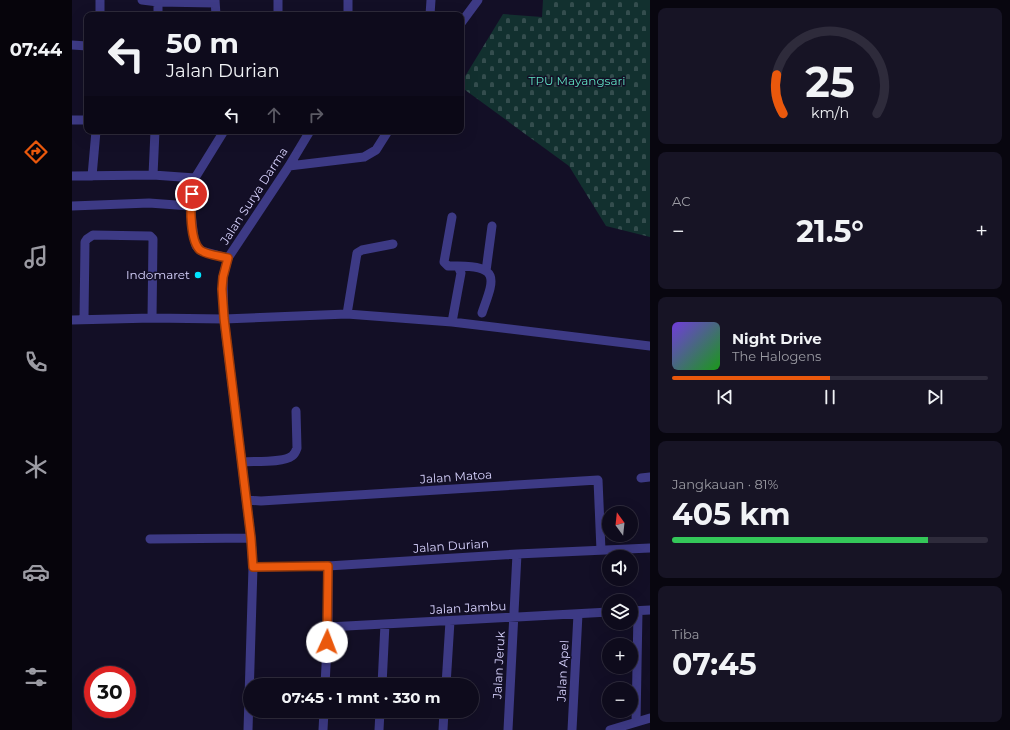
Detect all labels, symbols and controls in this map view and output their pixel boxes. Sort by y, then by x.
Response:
text: 50 m [166,26,239,60]
icon: left [100,28,152,80]
text: 07:44 [10,39,62,61]
text: 25 [805,57,855,107]
text: Jalan Durian [166,60,280,82]
park label: TPU Mayangsari [529,73,625,88]
icon: left [221,104,243,126]
icon: ahead [263,104,285,126]
icon: right [305,104,327,126]
text: km/h [811,104,849,122]
icon: directions [22,138,50,166]
street label: Jalan Surya Darma [216,144,291,248]
pin [175,177,209,211]
icon: arrive [181,183,203,205]
text: AC [672,193,690,209]
text: 21.5° [796,213,864,250]
text: − [672,218,685,245]
text: + [975,218,988,245]
icon: music [22,243,50,271]
place label: Indomaret [126,267,190,282]
marker: Indomaret [193,270,203,280]
text: Night Drive [732,329,822,348]
icon: phone [22,348,50,376]
text: The Halogens [732,348,821,364]
icon: previous [714,386,736,408]
icon: pause [819,386,841,408]
icon: next [924,386,946,408]
icon: climate [22,453,50,481]
street label: Jalan Matoa [418,466,493,487]
text: Jangkauan · 81% [672,476,778,492]
text: 405 km [672,496,790,533]
north arrow [602,506,638,542]
map controls [602,506,638,718]
street label: Jalan Durian [412,535,489,556]
button: sound [602,550,638,586]
icon: car [22,558,50,586]
button: layers [602,594,638,630]
street label: Jalan Jambu [428,598,507,617]
position arrow [306,621,348,663]
text: Tiba [672,626,699,642]
street label: Jalan Jeruk [489,630,508,700]
button: + [602,638,638,674]
street label: Jalan Apel [553,640,572,703]
text: 07:45 [672,646,757,683]
icon: filters [22,663,50,691]
speed limit sign: 30 [84,666,136,718]
button: − [602,682,638,718]
text: 07:45 · 1 mnt · 330 m [282,688,440,707]

